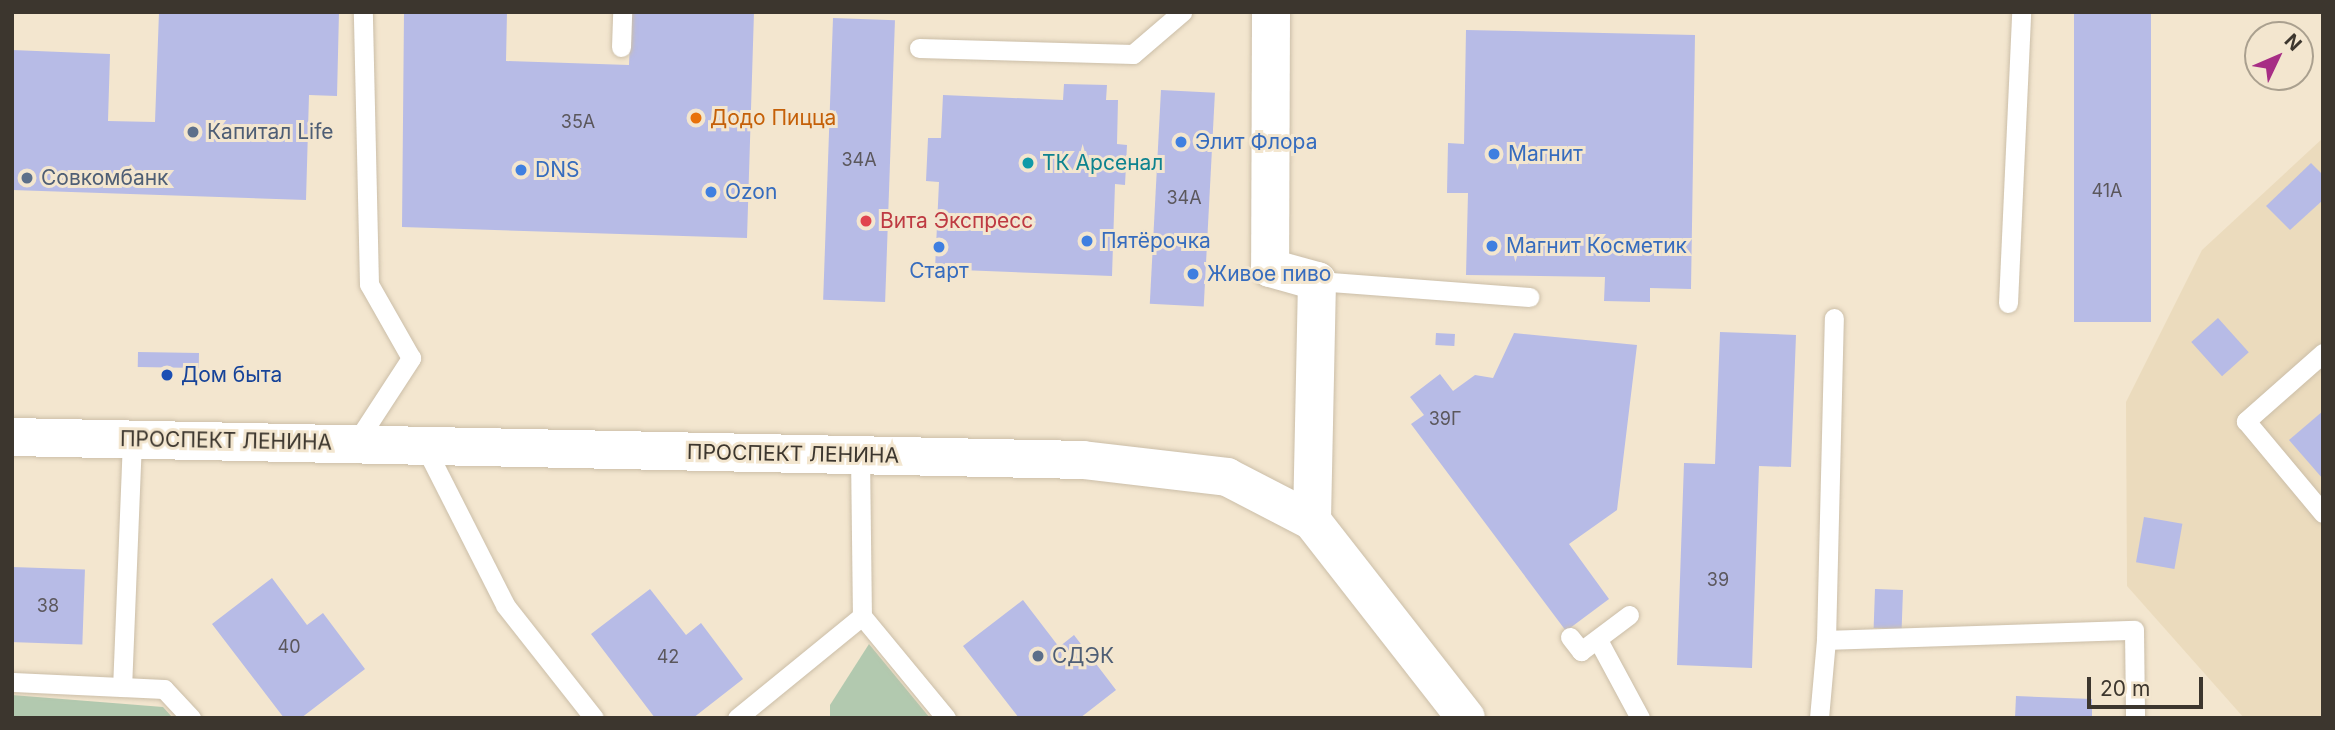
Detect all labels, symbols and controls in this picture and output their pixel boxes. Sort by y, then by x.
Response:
north arrow [2244,21,2314,91]
text: N [2280,29,2306,56]
place label: Додо Пицца [710,105,836,131]
marker: Додо Пицца [688,110,704,126]
house number: 35А [561,111,595,133]
place label: Капитал Life [207,119,334,145]
marker: Капитал Life [185,124,201,140]
place label: Элит Флора [1195,129,1317,155]
marker: Элит Флора [1173,134,1189,150]
place label: Магнит [1508,141,1583,167]
marker: Магнит [1486,146,1502,162]
house number: 34А [841,149,877,171]
place label: ТК Арсенал [1042,150,1163,176]
marker: ТК Арсенал [1020,155,1036,171]
place label: DNS [535,157,579,183]
marker: DNS [513,162,529,178]
place label: Совкомбанк [41,165,168,191]
marker: Совкомбанк [19,170,35,186]
place label: Ozon [725,179,777,205]
house number: 41А [2091,180,2123,202]
marker: Ozon [703,184,719,200]
house number: 34А [1166,187,1202,209]
place label: Вита Экспресс [880,208,1033,234]
marker: Вита Экспресс [858,213,874,229]
place label: Пятёрочка [1101,228,1211,254]
marker: Пятёрочка [1079,233,1095,249]
place label: Магнит Косметик [1506,233,1687,259]
marker: Магнит Косметик [1484,238,1500,254]
marker: Старт [931,239,947,255]
place label: Старт [909,258,969,284]
place label: Живое пиво [1207,261,1331,287]
marker: Живое пиво [1185,266,1201,282]
place label: Дом быта [181,362,282,388]
marker: Дом быта [159,367,175,383]
house number: 39Г [1429,408,1461,430]
street label: ПРОСПЕКТ ЛЕНИНА [120,427,332,455]
street label: ПРОСПЕКТ ЛЕНИНА [687,440,899,468]
house number: 39 [1707,569,1729,591]
house number: 38 [37,595,59,617]
house number: 40 [278,636,300,658]
place label: СДЭК [1052,643,1114,669]
house number: 42 [657,646,679,668]
marker: СДЭК [1030,648,1046,664]
scale bar [2090,664,2206,708]
text: 20 m [2100,676,2150,701]

